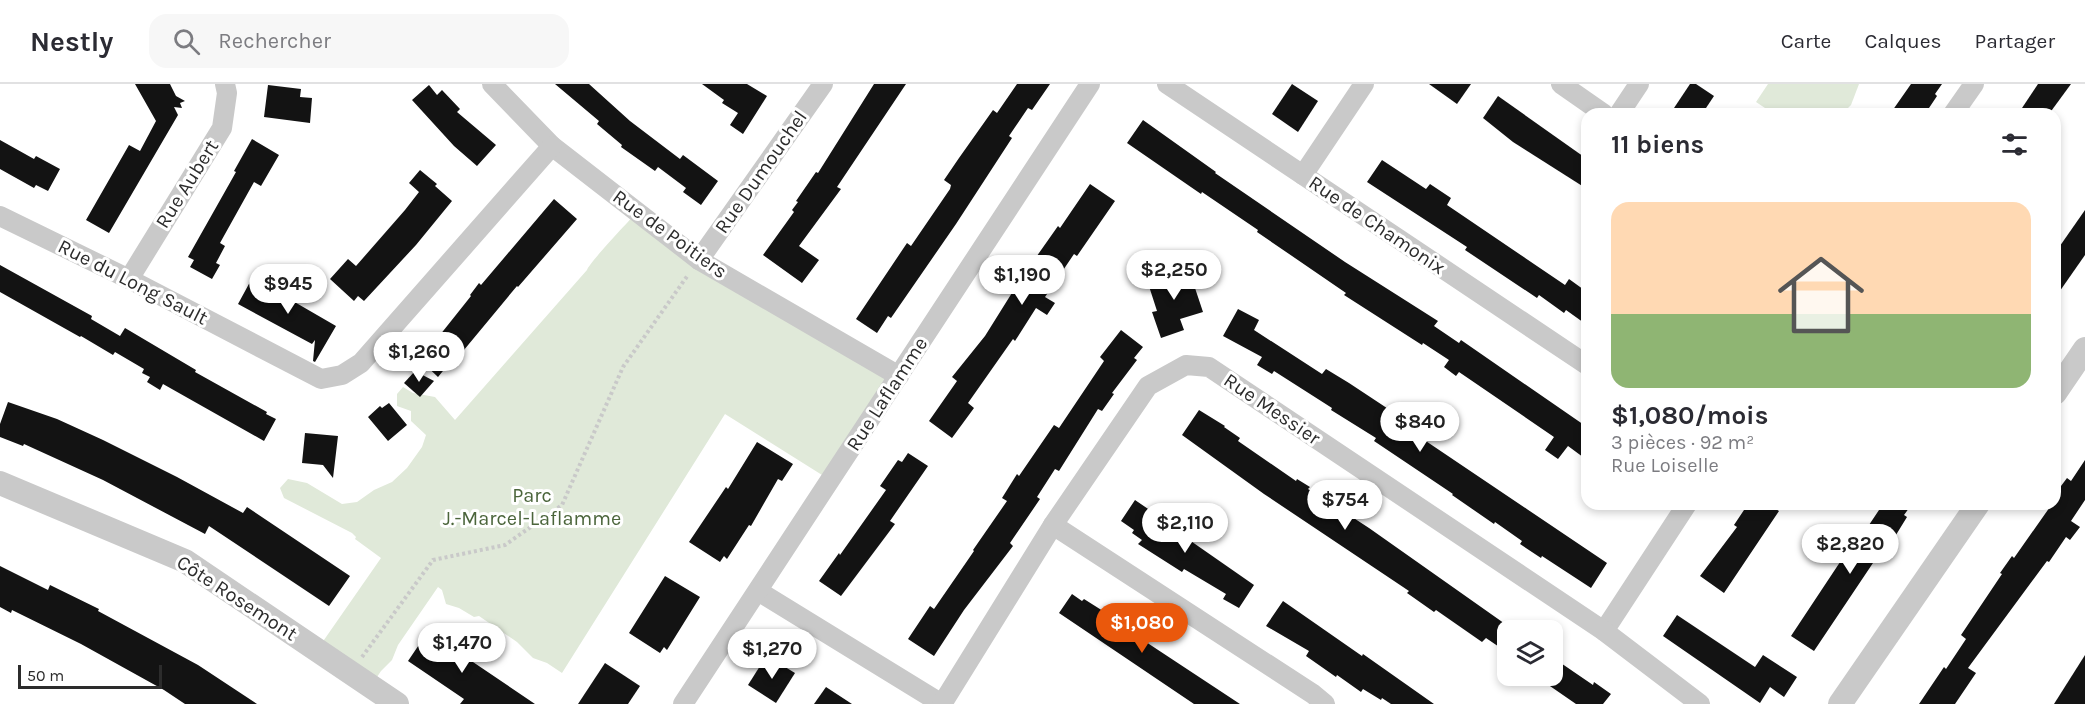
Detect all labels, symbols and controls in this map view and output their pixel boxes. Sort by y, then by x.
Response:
search box [149,14,569,68]
text: Nestly [30,25,113,58]
icon: search [170,25,203,58]
text: Rechercher [218,28,331,54]
text: Carte [1781,29,1831,53]
text: Calques [1864,29,1942,53]
text: Partager [1975,29,2055,53]
street label: Rue Dumouchel [710,106,812,238]
icon: filters [1998,128,2031,161]
text: 11 biens [1611,129,1704,160]
street label: Rue Aubert [151,135,223,232]
street label: Rue de Chamonix [1304,171,1450,279]
street label: Rue de Poitiers [608,185,732,283]
street label: Rue du Long Sault [54,234,212,330]
icon: home [1767,241,1875,349]
pin: $2,250 [1125,250,1223,301]
pin: $1,190 [973,255,1071,306]
text: $2,250 [1140,258,1208,281]
text: $1,190 [993,263,1051,286]
pin: $945 [252,264,324,315]
text: $945 [263,272,313,295]
pin: $1,260 [370,332,468,383]
street label: Rue Laflamme [842,333,932,455]
text: $1,260 [388,340,450,363]
street label: Rue Messier [1220,368,1325,450]
text: $1,080/mois [1611,400,1768,431]
pin: $840 [1384,402,1456,453]
text: $840 [1394,410,1446,433]
text: 3 pièces · 92 m² [1611,431,1754,454]
text: Rue Loiselle [1611,454,1719,477]
pin: $754 [1309,480,1381,531]
park label: Parc J.-Marcel-Laflamme [443,484,621,530]
text: $754 [1321,488,1369,511]
pin: $2,110 [1136,503,1234,554]
text: $2,110 [1156,511,1214,534]
pin: $2,820 [1801,524,1899,575]
text: $2,820 [1816,532,1884,555]
street label: Côte Rosemont [172,551,302,646]
pin: $1,080 [1093,603,1191,654]
text: $1,080 [1110,611,1174,634]
map controls [1497,620,1563,686]
button: layers [1497,620,1563,686]
pin: $1,470 [413,623,511,674]
pin: $1,270 [723,629,821,680]
text: $1,470 [432,631,492,654]
text: $1,270 [742,637,802,660]
scale bar [18,662,162,690]
text: 50 m [27,666,64,685]

